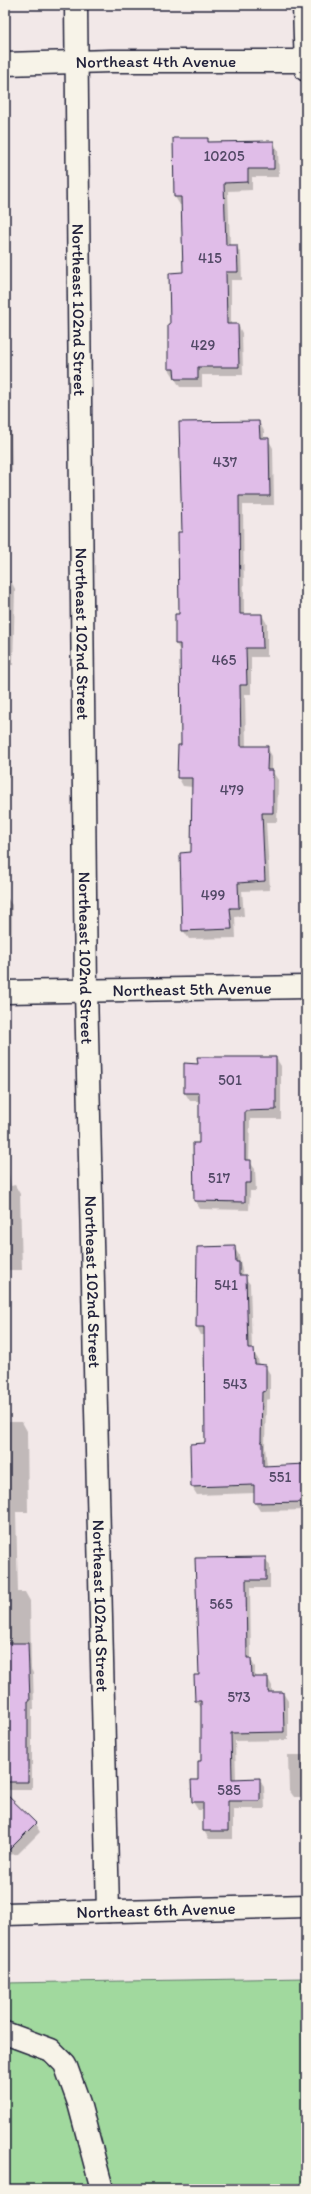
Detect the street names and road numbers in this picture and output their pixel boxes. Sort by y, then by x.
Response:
street label: Northeast 4th Avenue [75,51,236,72]
street label: Northeast 102nd Street [68,224,90,396]
street label: Northeast 102nd Street [72,548,93,720]
street label: Northeast 102nd Street [75,872,97,1044]
street label: Northeast 5th Avenue [112,978,272,1000]
street label: Northeast 102nd Street [81,1195,105,1368]
street label: Northeast 102nd Street [89,1519,113,1692]
street label: Northeast 6th Avenue [76,1898,236,1922]

